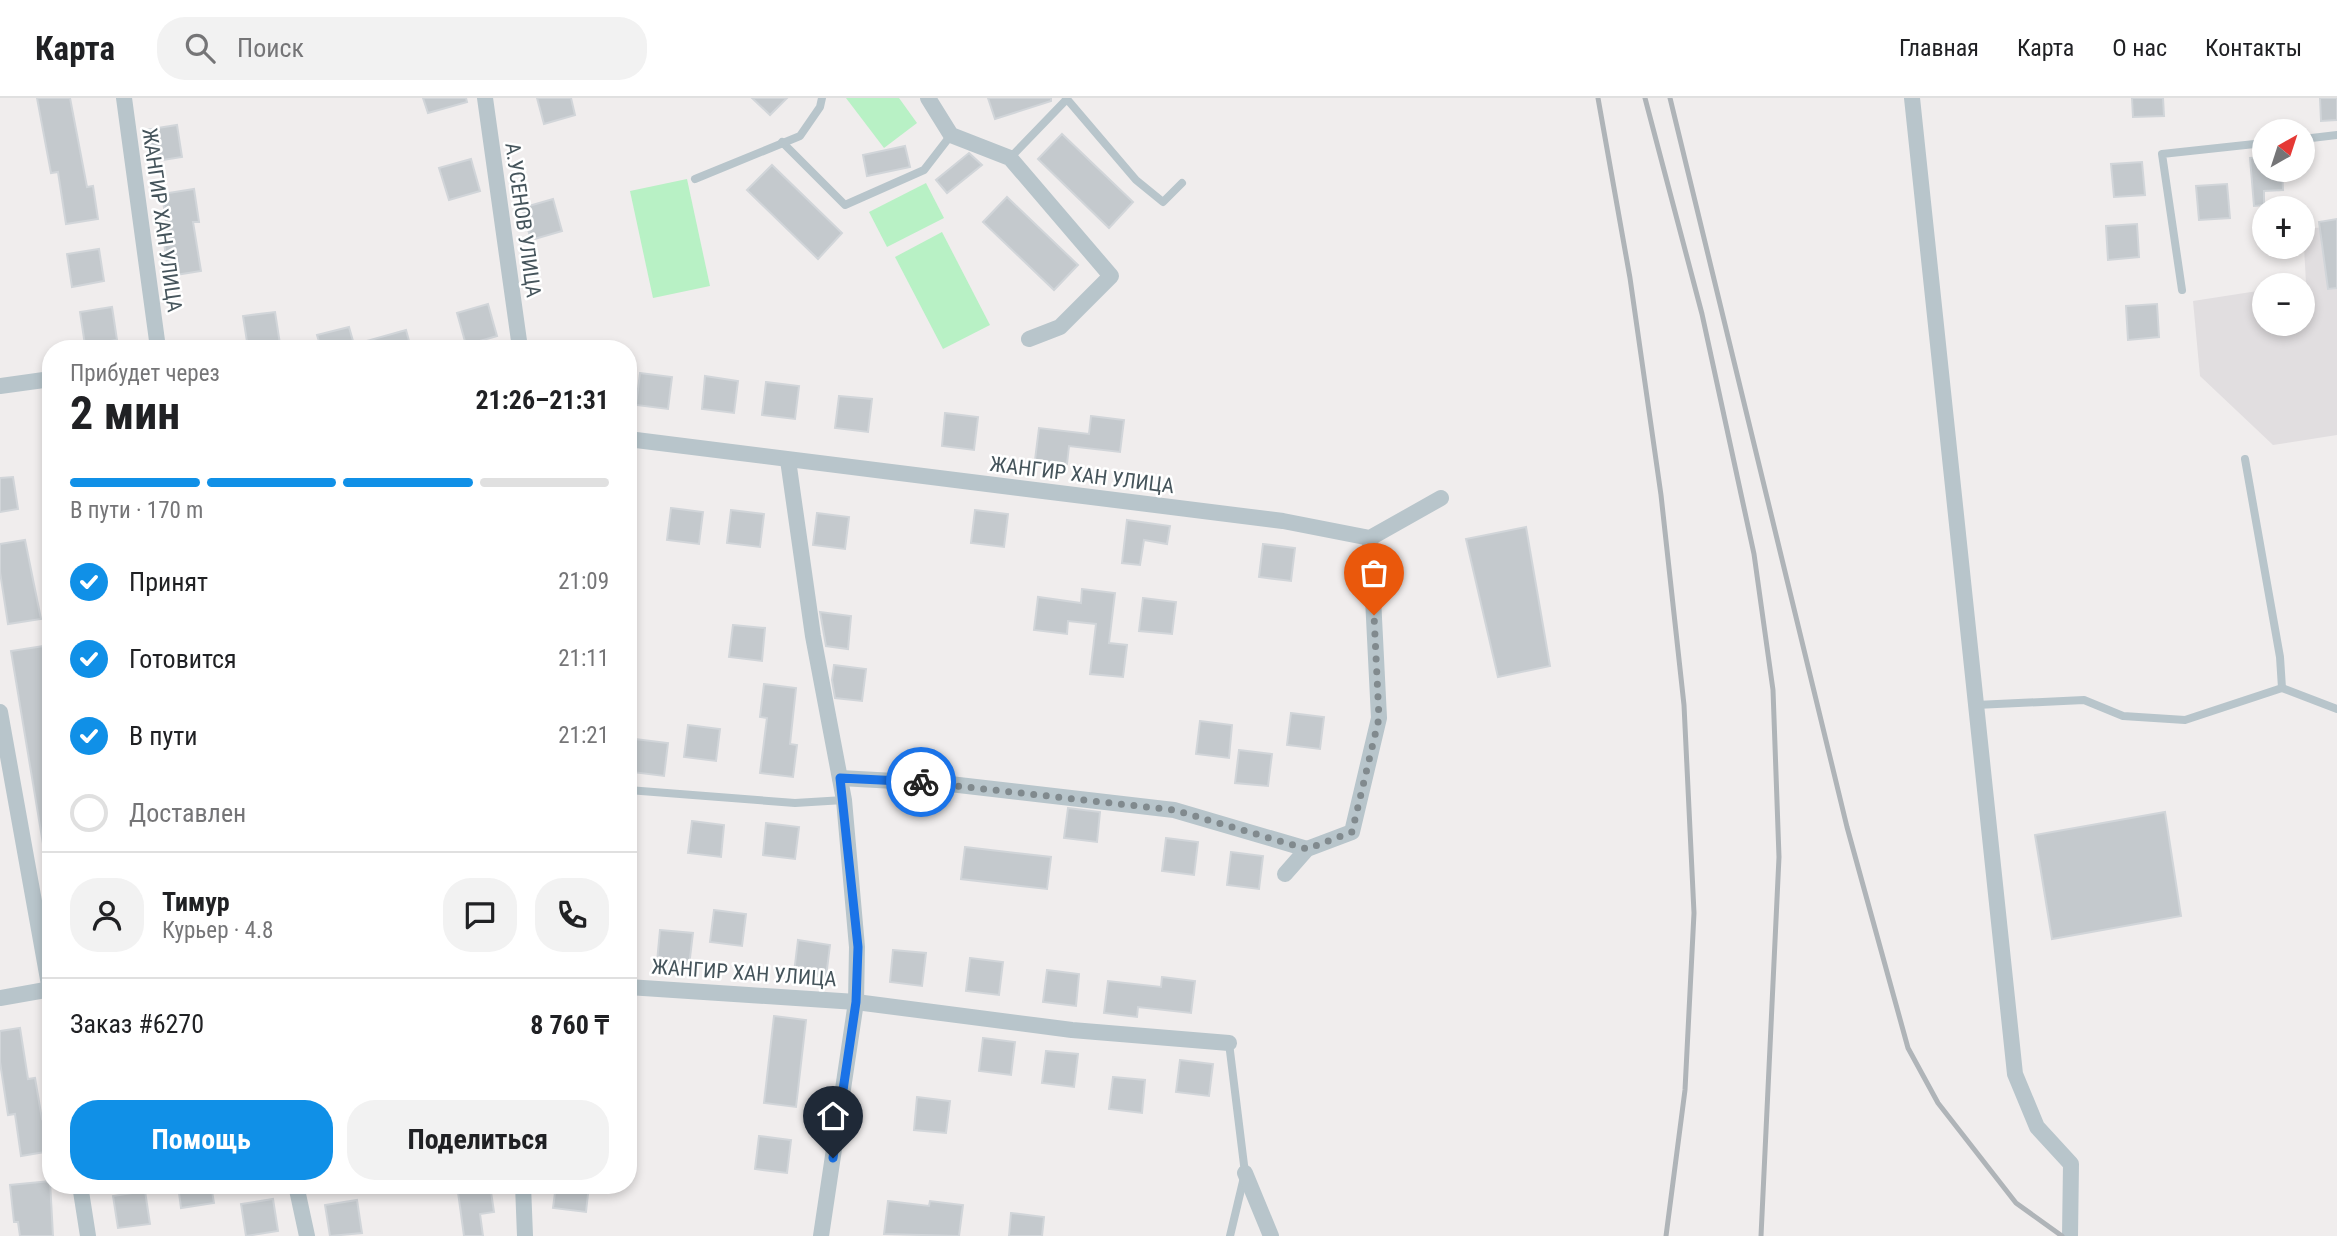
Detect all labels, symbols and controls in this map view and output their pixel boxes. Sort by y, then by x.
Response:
search box [157,17,647,80]
text: Карта [35,29,115,68]
icon: search [181,29,219,67]
text: Поиск [237,33,304,63]
text: Главная [1899,34,1979,62]
text: Карта [2017,34,2074,62]
text: О нас [2112,34,2167,62]
text: Контакты [2205,34,2302,62]
north arrow [2252,119,2315,182]
map controls [2252,119,2315,336]
street label: ЖАНГИР ХАН УЛИЦА [137,126,187,314]
street label: А.УСЕНОВ УЛИЦА [500,141,546,299]
button: + [2252,196,2315,259]
button: − [2252,273,2315,336]
text: Прибудет через [70,360,220,387]
text: 21:26–21:31 [475,385,609,415]
text: 2 мин [70,386,180,440]
street label: ЖАНГИР ХАН УЛИЦА [988,452,1176,498]
text: В пути · 170 m [70,497,203,524]
pin [1344,543,1404,615]
icon: bag [1355,554,1393,592]
icon: check [70,563,108,601]
text: Принят [129,567,208,597]
text: 21:09 [558,568,609,595]
icon: check [70,640,108,678]
text: Готовится [129,644,237,674]
text: 21:11 [558,645,609,672]
icon: check [70,717,108,755]
text: В пути [129,721,198,751]
text: 21:21 [558,722,609,749]
courier [886,747,956,817]
icon: bike [902,763,940,801]
text: Доставлен [129,798,246,828]
button: person [70,878,144,952]
button: chat [443,878,517,952]
button: phone [535,878,609,952]
text: Тимур [162,887,230,917]
text: Курьер · 4.8 [162,917,273,944]
street label: ЖАНГИР ХАН УЛИЦА [651,955,837,991]
text: Заказ #6270 [70,1009,204,1039]
text: 8 760 ₸ [530,1010,609,1040]
pin [803,1086,863,1158]
icon: home [814,1097,852,1135]
button: Помощь [70,1100,333,1180]
button: Поделиться [347,1100,609,1180]

